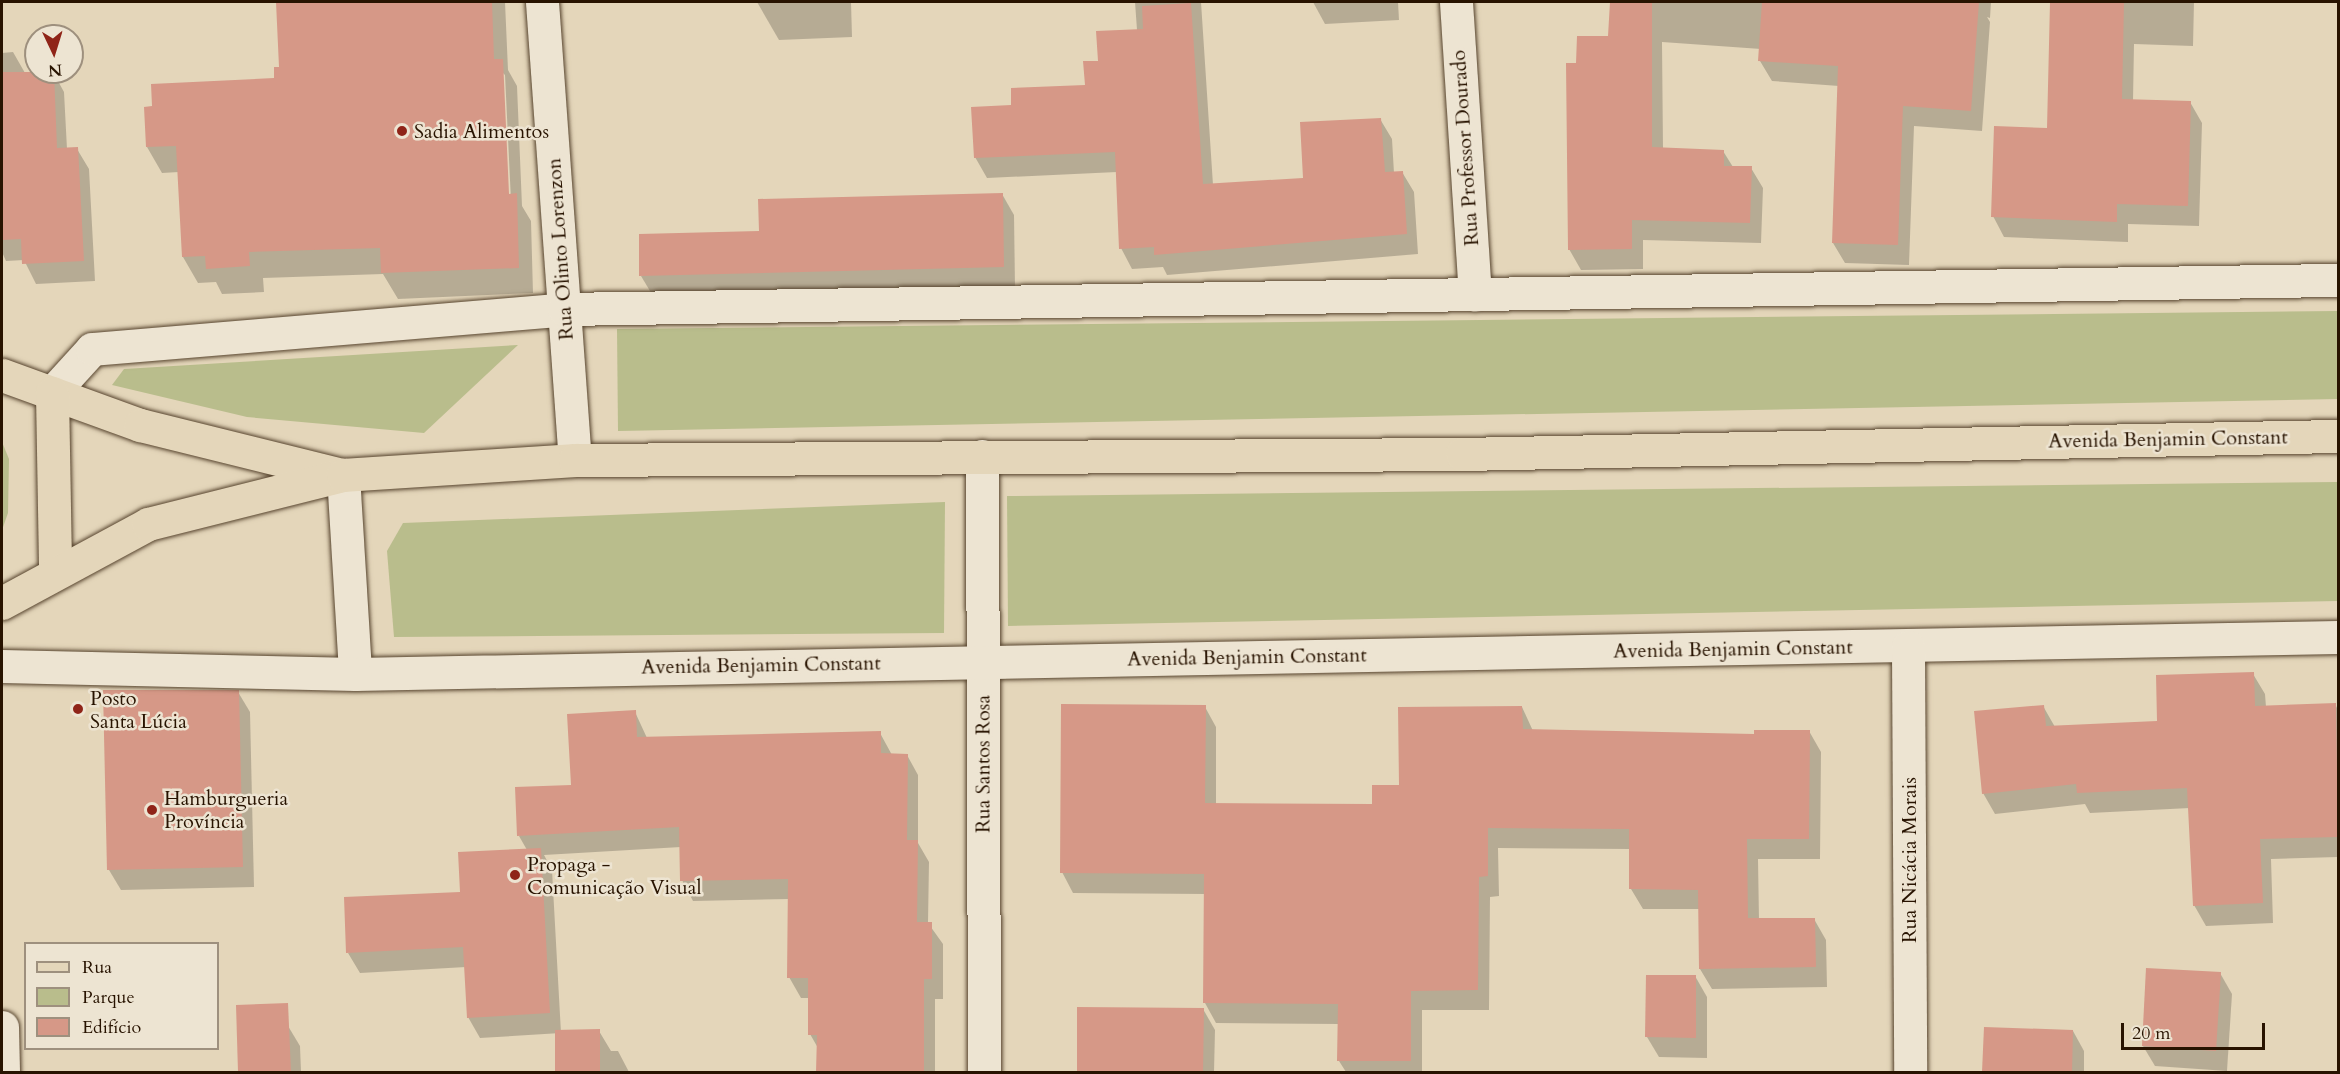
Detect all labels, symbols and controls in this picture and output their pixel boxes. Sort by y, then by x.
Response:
north arrow [24,24,84,84]
street label: Rua Professor Dourado [1446,49,1484,247]
text: N [47,59,63,81]
place label: Sadia Alimentos [414,119,549,143]
marker: Sadia Alimentos [395,124,409,138]
street label: Rua Olinto Lorenzon [542,157,578,341]
street label: Avenida Benjamin Constant [2048,425,2288,453]
street label: Avenida Benjamin Constant [1613,635,1853,663]
street label: Avenida Benjamin Constant [1127,643,1367,671]
street label: Avenida Benjamin Constant [641,651,881,679]
place label: Posto Santa Lúcia [90,686,187,733]
street label: Rua Santos Rosa [971,695,995,833]
marker: Posto Santa Lúcia [71,702,85,716]
street label: Rua Nicácia Morais [1897,777,1921,943]
place label: Hamburgueria Província [164,786,288,833]
marker: Hamburgueria Província [145,803,159,817]
place label: Propaga - Comunicação Visual [527,852,701,899]
marker: Propaga - Comunicação Visual [508,868,522,882]
legend [24,942,219,1050]
text: Rua [82,955,112,980]
text: Parque [82,985,135,1010]
scale bar [2124,1011,2268,1049]
text: Edifício [82,1015,141,1040]
text: 20 m [2132,1021,2171,1046]

